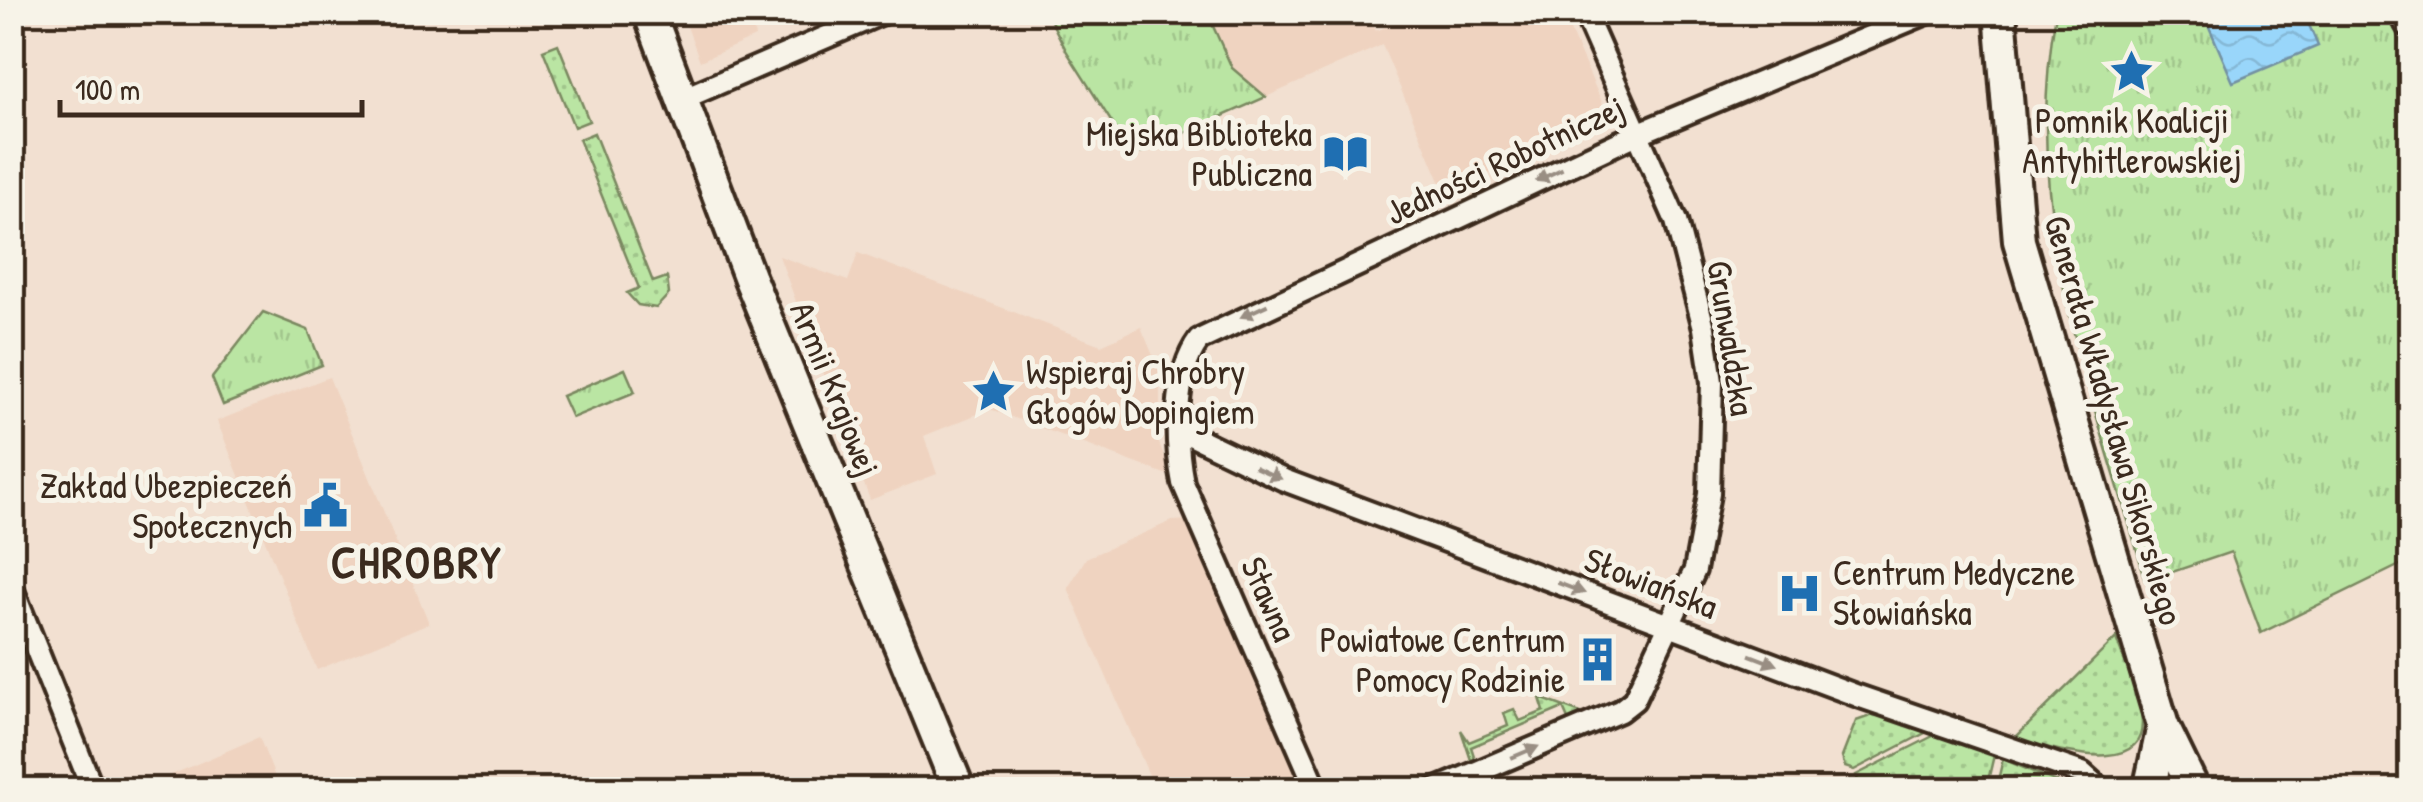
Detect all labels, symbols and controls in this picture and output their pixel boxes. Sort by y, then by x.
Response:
place icon: Pomnik Koalicji Antyhitlerowskiej [2108,47,2156,95]
scale bar [60,55,362,117]
text: 100 m [75,69,140,109]
street label: Jedności Robotniczej [1378,84,1632,235]
place label: Pomnik Koalicji Antyhitlerowskiej [2022,97,2242,184]
place label: Miejska Biblioteka Publiczna [1086,110,1312,197]
library icon: Miejska Biblioteka Publiczna [1321,130,1369,178]
one-way arrow [1534,166,1563,183]
street label: Generała Władysława Sikorskiego [2033,210,2195,630]
street label: Grunwaldzka [1696,257,1767,419]
street label: Armii Krajowej [779,295,892,483]
one-way arrow [1239,303,1269,319]
place label: Wspieraj Chrobry Głogów Dopingiem [1026,348,1255,435]
place icon: Wspieraj Chrobry Głogów Dopingiem [969,368,1017,416]
place label: Zakład Ubezpieczeń Społecznych [40,462,292,549]
one-way arrow [1253,465,1282,481]
public building icon: Zakład Ubezpieczeń Społecznych [301,482,349,530]
district label: CHROBRY [331,531,503,592]
street label: Słowiańska [1578,536,1725,629]
street label: Stawna [1230,549,1309,649]
place label: Centrum Medyczne Słowiańska [1833,549,2075,636]
hospital icon: Centrum Medyczne Słowiańska [1776,569,1824,617]
one-way arrow [1557,581,1587,596]
place label: Powiatowe Centrum Pomocy Rodzinie [1320,616,1565,703]
building icon: Powiatowe Centrum Pomocy Rodzinie [1574,636,1622,684]
one-way arrow [1748,653,1778,668]
one-way arrow [1510,743,1540,759]

